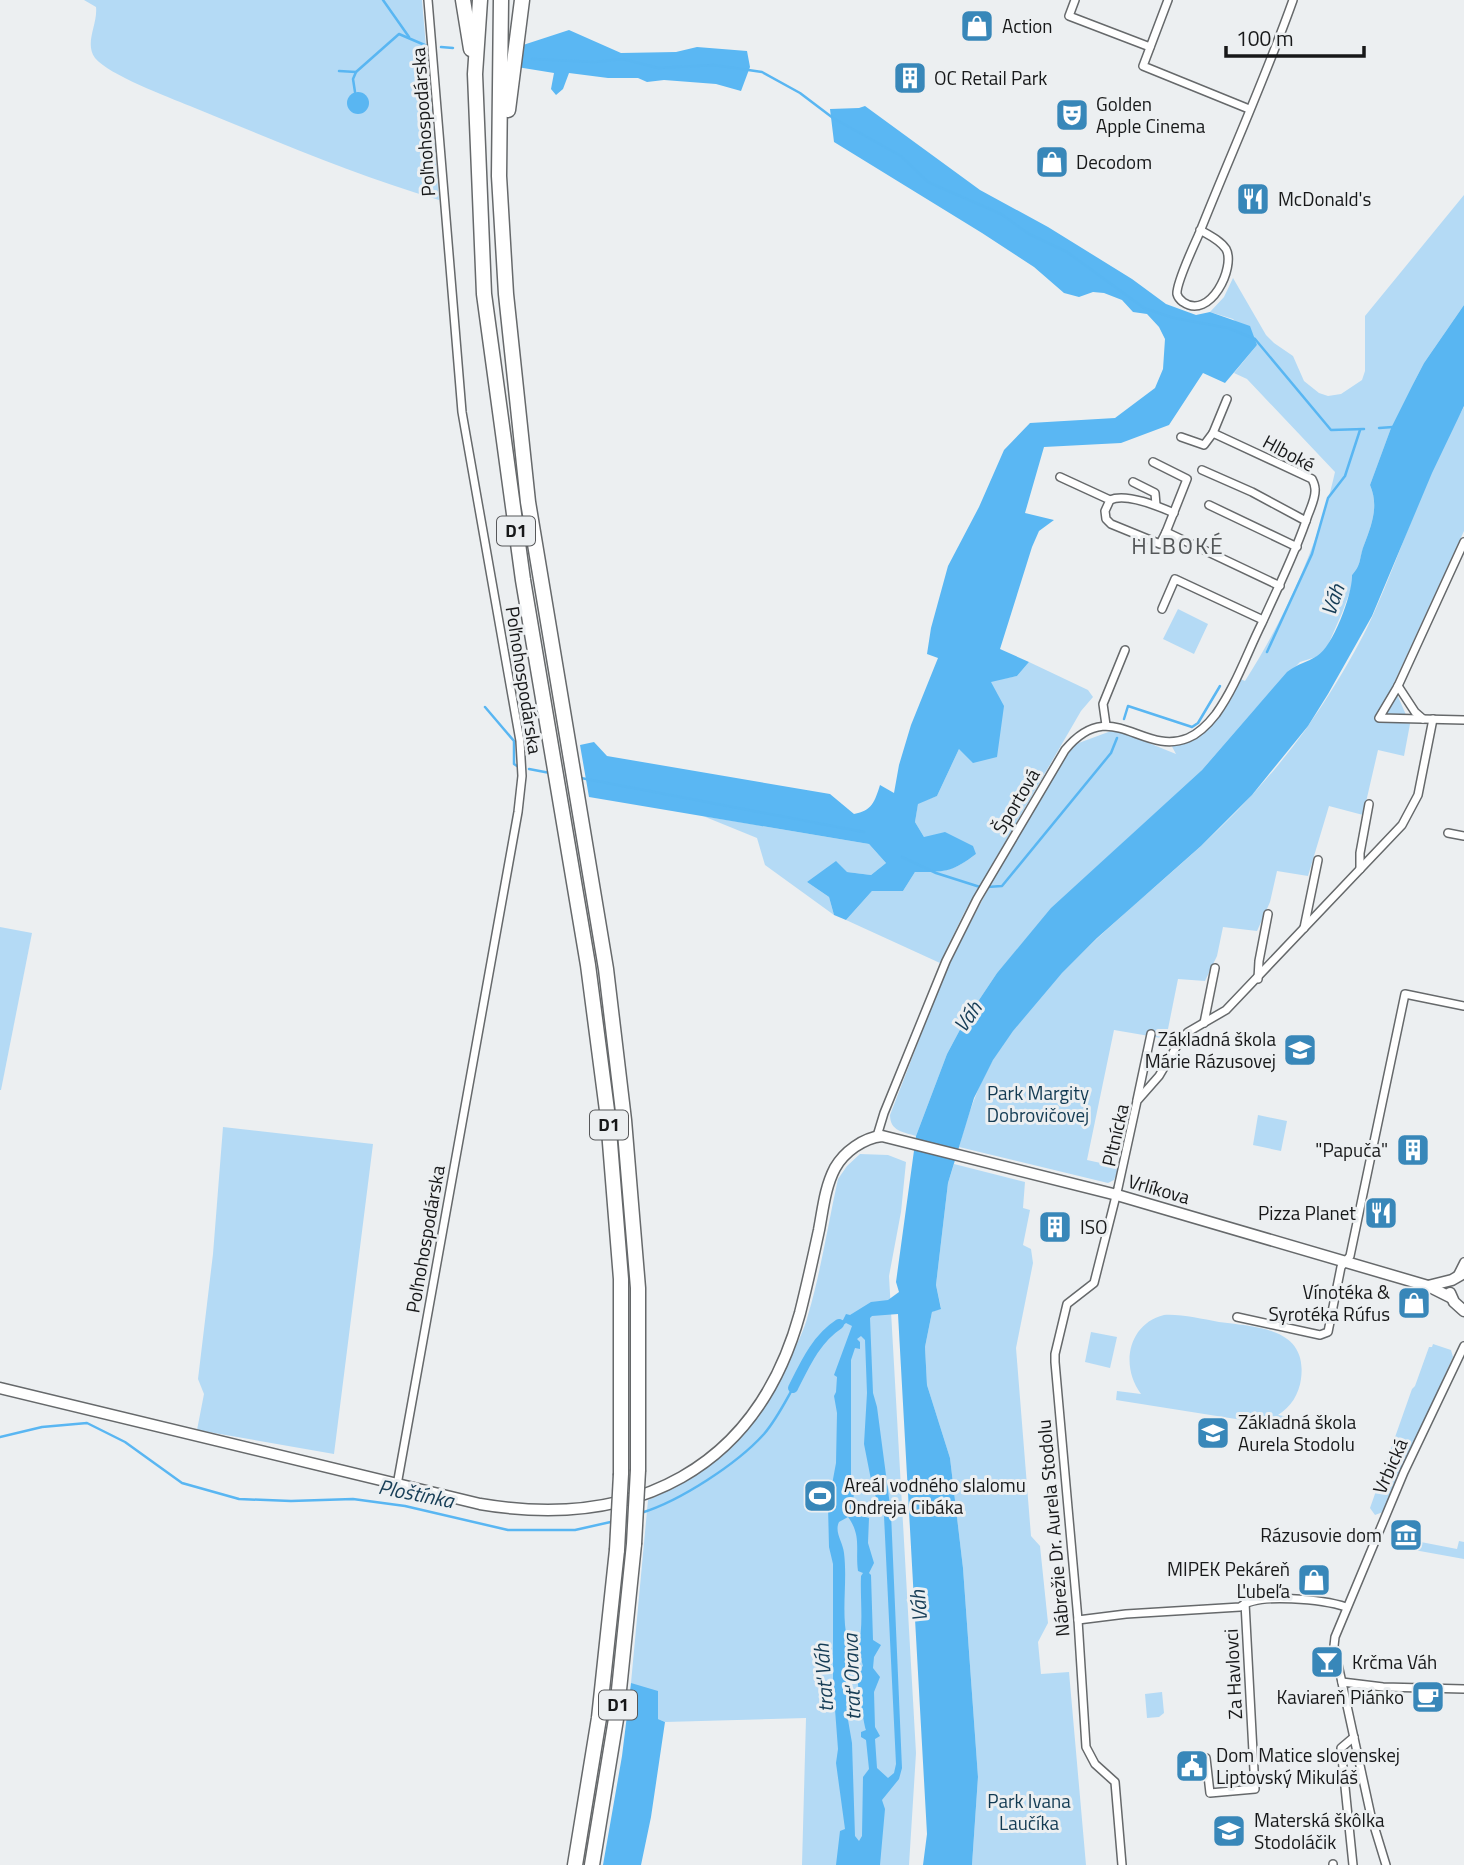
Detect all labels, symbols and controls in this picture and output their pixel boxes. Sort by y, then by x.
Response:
shop icon: Action [958,7,996,45]
place label: Action [1002,11,1053,40]
scale bar [1226,14,1364,58]
text: 100 m [1236,22,1293,54]
street label: Poľnohospodárska [403,46,442,197]
building icon: OC Retail Park [891,59,929,97]
place label: OC Retail Park [934,63,1047,92]
place label: Golden Apple Cinema [1096,89,1206,140]
theatre icon: Golden Apple Cinema [1053,96,1091,134]
shop icon: Decodom [1033,143,1071,181]
place label: Decodom [1076,147,1152,176]
restaurant icon: McDonald's [1234,180,1272,218]
place label: McDonald's [1278,184,1371,213]
street label: Hlboké [1258,427,1321,478]
road number: D1 [497,516,535,546]
district label: HLBOKÉ [1131,528,1225,563]
water label: Váh [1312,579,1353,620]
street label: Poľnohospodárska [498,604,551,756]
street label: Športová [985,762,1047,839]
water label: Váh [945,994,990,1039]
place label: Základná škola Márie Rázusovej [1145,1024,1276,1075]
school or university icon: Základná škola Márie Rázusovej [1281,1031,1319,1069]
park label: Park Margity Dobrovičovej [987,1078,1089,1129]
street label: Pltnícka [1093,1100,1136,1169]
road number: D1 [590,1110,628,1140]
building icon: "Papuča" [1394,1131,1432,1169]
place label: "Papuča" [1315,1135,1388,1164]
street label: Poľnohospodárska [397,1162,452,1315]
street label: Vrlíkova [1125,1166,1194,1211]
restaurant icon: Pizza Planet [1362,1194,1400,1232]
place label: Pizza Planet [1258,1198,1356,1227]
building icon: ISO [1036,1208,1074,1246]
place label: ISO [1080,1212,1108,1241]
place label: Vínotéka & Syrotéka Rúfus [1268,1277,1390,1328]
shop icon: Vínotéka & Syrotéka Rúfus [1395,1284,1433,1322]
place label: Základná škola Aurela Stodolu [1238,1407,1357,1458]
school or university icon: Základná škola Aurela Stodolu [1194,1414,1232,1452]
street label: Nábrežie Dr. Aurela Stodolu [1029,1418,1076,1638]
street label: Vrbická [1364,1433,1415,1498]
water label: Ploštínka [376,1470,458,1516]
place label: Areál vodného slalomu Ondreja Cibáka [844,1470,1026,1521]
sports icon: Areál vodného slalomu Ondreja Cibáka [801,1477,839,1515]
museum icon: Rázusovie dom [1387,1516,1425,1554]
place label: Rázusovie dom [1260,1520,1382,1549]
place label: MIPEK Pekáreň Ľubeľa [1167,1554,1290,1605]
shop icon: MIPEK Pekáreň Ľubeľa [1295,1561,1333,1599]
water label: Váh [901,1588,935,1623]
street label: Za Havlovci [1216,1628,1249,1720]
water label: trať Orava [833,1632,868,1721]
water label: trať Váh [805,1642,841,1713]
bar icon: Krčma Váh [1308,1643,1346,1681]
place label: Krčma Váh [1352,1647,1437,1676]
cafe icon: Kaviareň Piánko [1409,1678,1447,1716]
place label: Kaviareň Piánko [1277,1682,1404,1711]
road number: D1 [599,1690,637,1720]
place label: Dom Matice slovenskej Liptovský Mikuláš [1216,1740,1400,1791]
public building icon: Dom Matice slovenskej Liptovský Mikuláš [1173,1747,1211,1785]
park label: Park Ivana Laučíka [987,1786,1071,1837]
place label: Materská škôlka Stodoláčik [1254,1805,1385,1856]
school or university icon: Materská škôlka Stodoláčik [1210,1812,1248,1850]

